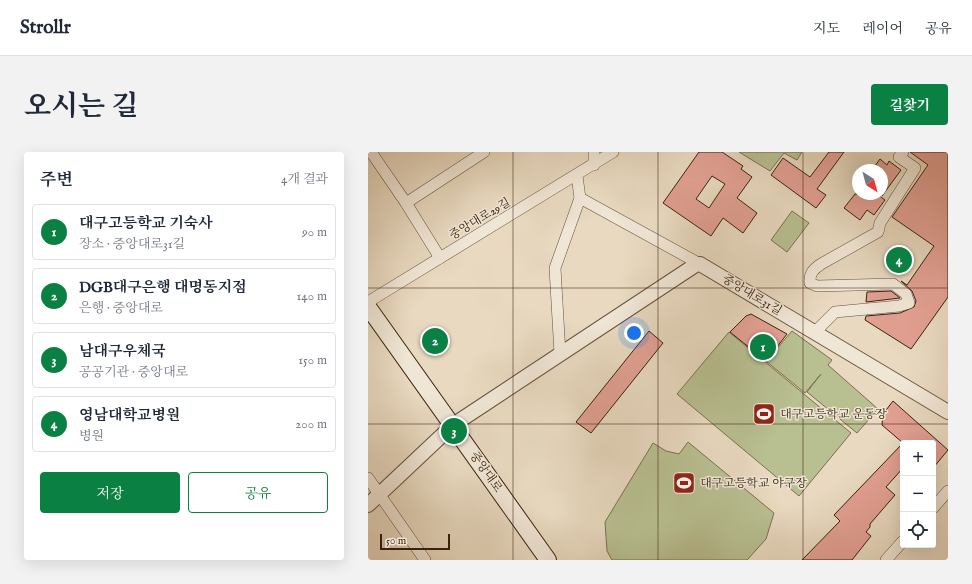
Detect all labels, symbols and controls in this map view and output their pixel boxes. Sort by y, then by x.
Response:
text: Strollr [20,16,71,40]
text: 지도 [813,20,840,38]
text: 레이어 [862,20,903,38]
text: 공유 [925,20,952,38]
button: 길찾기 [871,84,948,125]
text: 오시는 길 [24,90,138,125]
north arrow [852,164,888,200]
text: 주변 [40,170,73,191]
text: 4개 결과 [281,171,328,188]
street label: 중앙대로29길 [447,195,513,243]
text: 대구고등학교 기숙사 [79,214,213,233]
text: 1 [52,224,56,241]
text: 90 m [302,224,327,241]
text: 장소 · 중앙대로31길 [79,236,185,253]
pin: 4 [886,245,912,275]
street label: 중앙대로31길 [719,271,785,319]
text: DGB대구은행 대명동지점 [79,278,247,297]
text: 2 [51,288,57,305]
text: 140 m [297,288,327,305]
text: 은행 · 중앙대로 [79,300,163,317]
your location [624,323,644,343]
pin: 2 [422,326,448,356]
pin: 1 [750,332,776,362]
text: 남대구우체국 [79,342,166,361]
text: 3 [52,352,56,369]
text: 150 m [298,352,327,369]
text: 공공기관 · 중앙대로 [79,364,188,381]
sports icon: 대구고등학교 운동장 [751,401,777,427]
text: 영남대학교병원 [79,406,180,425]
place label: 대구고등학교 운동장 [780,407,887,422]
text: 4 [51,416,57,433]
text: 200 m [295,416,327,433]
pin: 3 [441,416,467,446]
text: 병원 [79,428,104,445]
map controls [900,440,936,548]
button: + [900,440,936,476]
street label: 중앙대로 [467,449,506,496]
sports icon: 대구고등학교 야구장 [671,470,697,496]
button: 저장 [40,472,180,513]
button: 공유 [188,472,328,513]
place label: 대구고등학교 야구장 [700,476,807,491]
button: − [900,476,936,512]
button: locate [900,512,936,548]
scale bar [380,532,450,551]
text: 50 m [386,534,406,548]

